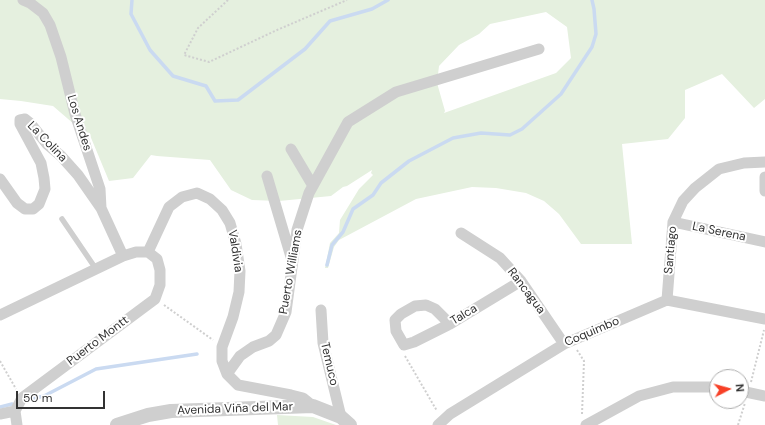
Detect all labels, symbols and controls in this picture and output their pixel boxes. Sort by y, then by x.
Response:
street label: Los Andes [64,93,94,153]
street label: La Colina [24,119,70,165]
street label: La Serena [691,219,747,245]
street label: Santiago [662,225,680,275]
street label: Puerto Williams [276,228,306,316]
street label: Valdivia [225,229,245,273]
street label: Rancagua [504,265,548,317]
street label: Talca [448,302,480,328]
street label: Puerto Montt [64,313,132,369]
street label: Coquimbo [562,314,622,350]
street label: Temuco [317,341,341,387]
north arrow [709,369,749,409]
scale bar [18,383,107,409]
text: N [733,383,747,393]
text: 50 m [23,390,52,406]
street label: Avenida Viña del Mar [177,400,293,418]

